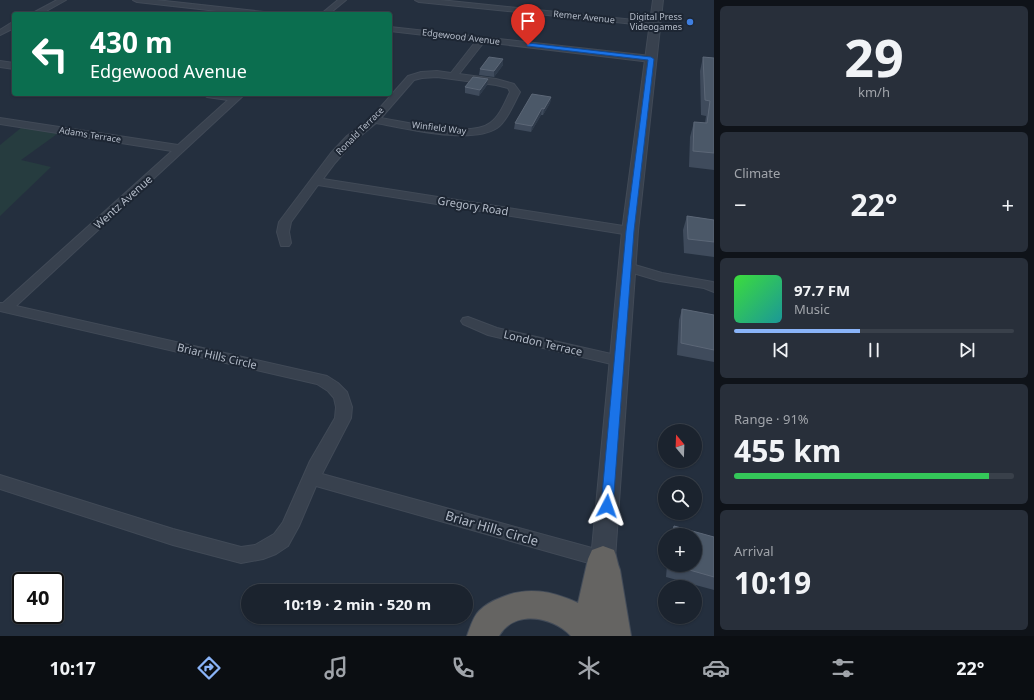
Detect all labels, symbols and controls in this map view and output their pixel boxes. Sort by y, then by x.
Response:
pin [511,4,545,45]
street label: Remer Avenue [553,7,615,26]
icon: arrive [517,10,539,32]
place label: Digital Press Videogames [630,10,682,33]
marker: Digital Press Videogames [685,17,695,27]
text: 29 [844,21,904,92]
text: 430 m [90,23,173,61]
street label: Edgewood Avenue [421,25,501,48]
icon: left [24,28,76,80]
text: Edgewood Avenue [90,59,247,83]
text: km/h [858,83,890,101]
street label: Ronald Terrace [333,104,387,158]
street label: Winfield Way [411,118,467,137]
street label: Adams Terrace [58,123,122,146]
text: Climate [734,164,780,182]
street label: Wentz Avenue [90,171,155,232]
text: 22° [850,184,898,225]
text: − [734,189,747,219]
text: + [1001,189,1014,219]
street label: Gregory Road [437,193,510,218]
text: 97.7 FM [794,280,850,300]
text: Music [794,300,830,318]
street label: London Terrace [502,326,584,359]
street label: Briar Hills Circle [176,339,258,372]
icon: previous [770,339,792,361]
icon: pause [863,339,885,361]
icon: next [956,339,978,361]
text: Range · 91% [734,410,809,428]
north arrow [658,424,702,468]
map controls [658,424,702,624]
text: 455 km [734,430,841,471]
button: search [658,476,702,520]
position arrow [586,485,628,527]
street label: Briar Hills Circle [443,506,541,550]
button: + [658,528,702,572]
text: Arrival [734,542,774,560]
text: 10:19 [734,562,811,603]
speed limit sign: 40 [12,572,64,624]
button: − [658,580,702,624]
text: 10:19 · 2 min · 520 m [283,594,431,614]
icon: directions [195,654,223,682]
icon: music [322,654,350,682]
icon: phone [449,654,477,682]
icon: climate [575,654,603,682]
icon: car [702,654,730,682]
icon: filters [829,654,857,682]
text: 10:17 [49,656,96,680]
text: 22° [956,656,985,680]

